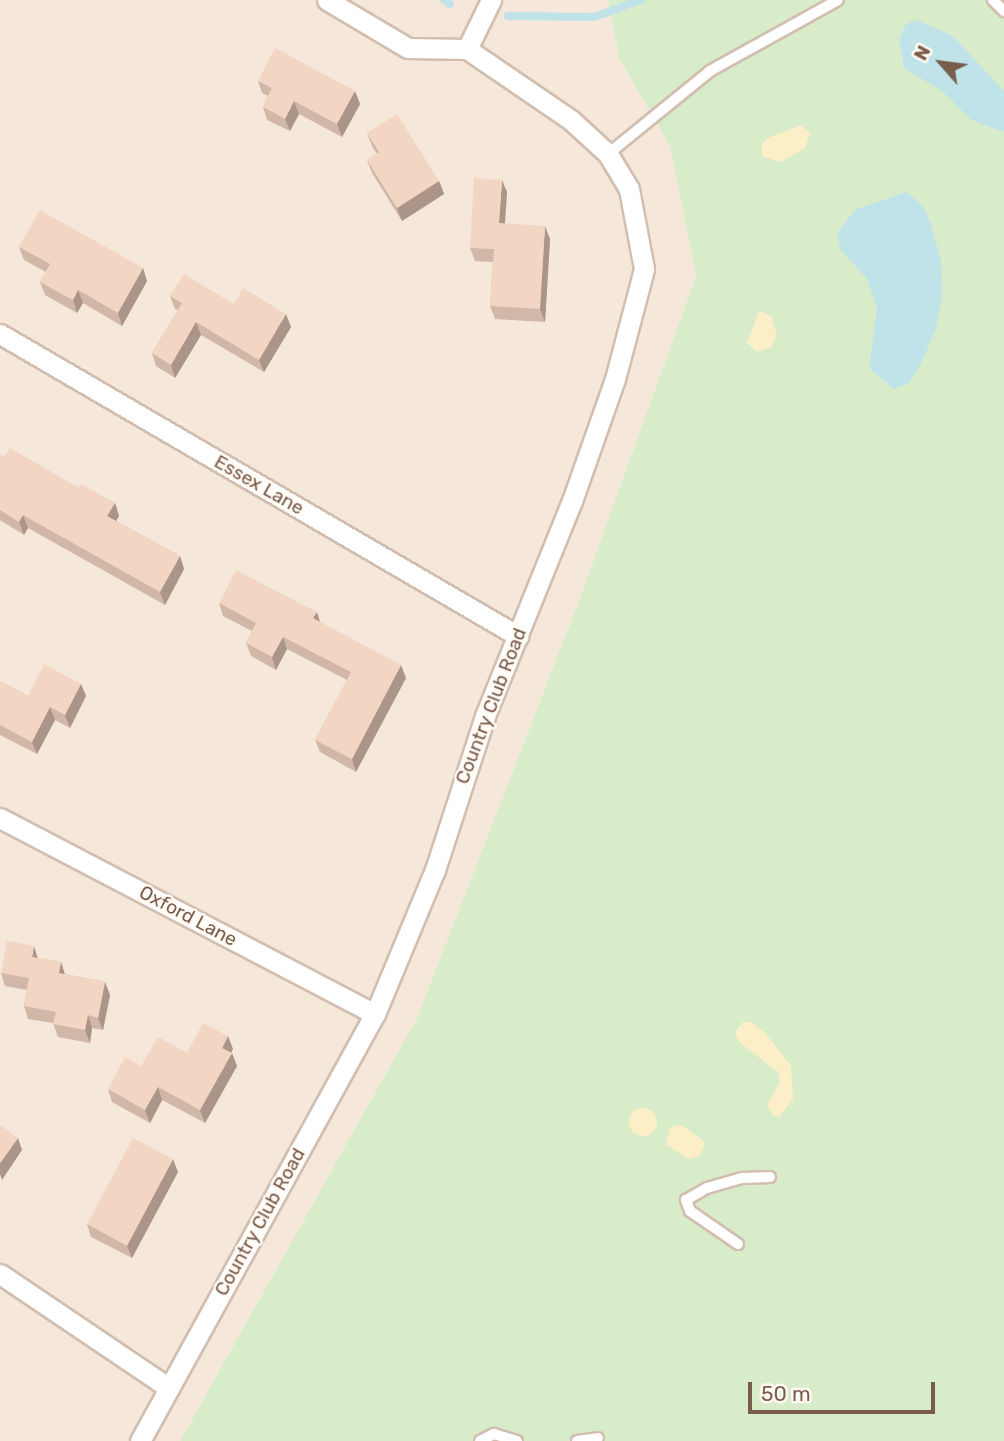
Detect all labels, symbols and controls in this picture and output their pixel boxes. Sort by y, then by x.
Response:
north arrow [906,28,976,98]
text: N [909,41,935,64]
street label: Essex Lane [210,450,308,520]
street label: Country Club Road [451,624,531,788]
street label: Oxford Lane [135,881,241,951]
street label: Country Club Road [210,1144,310,1300]
scale bar [752,1368,939,1412]
text: 50 m [761,1381,811,1406]

